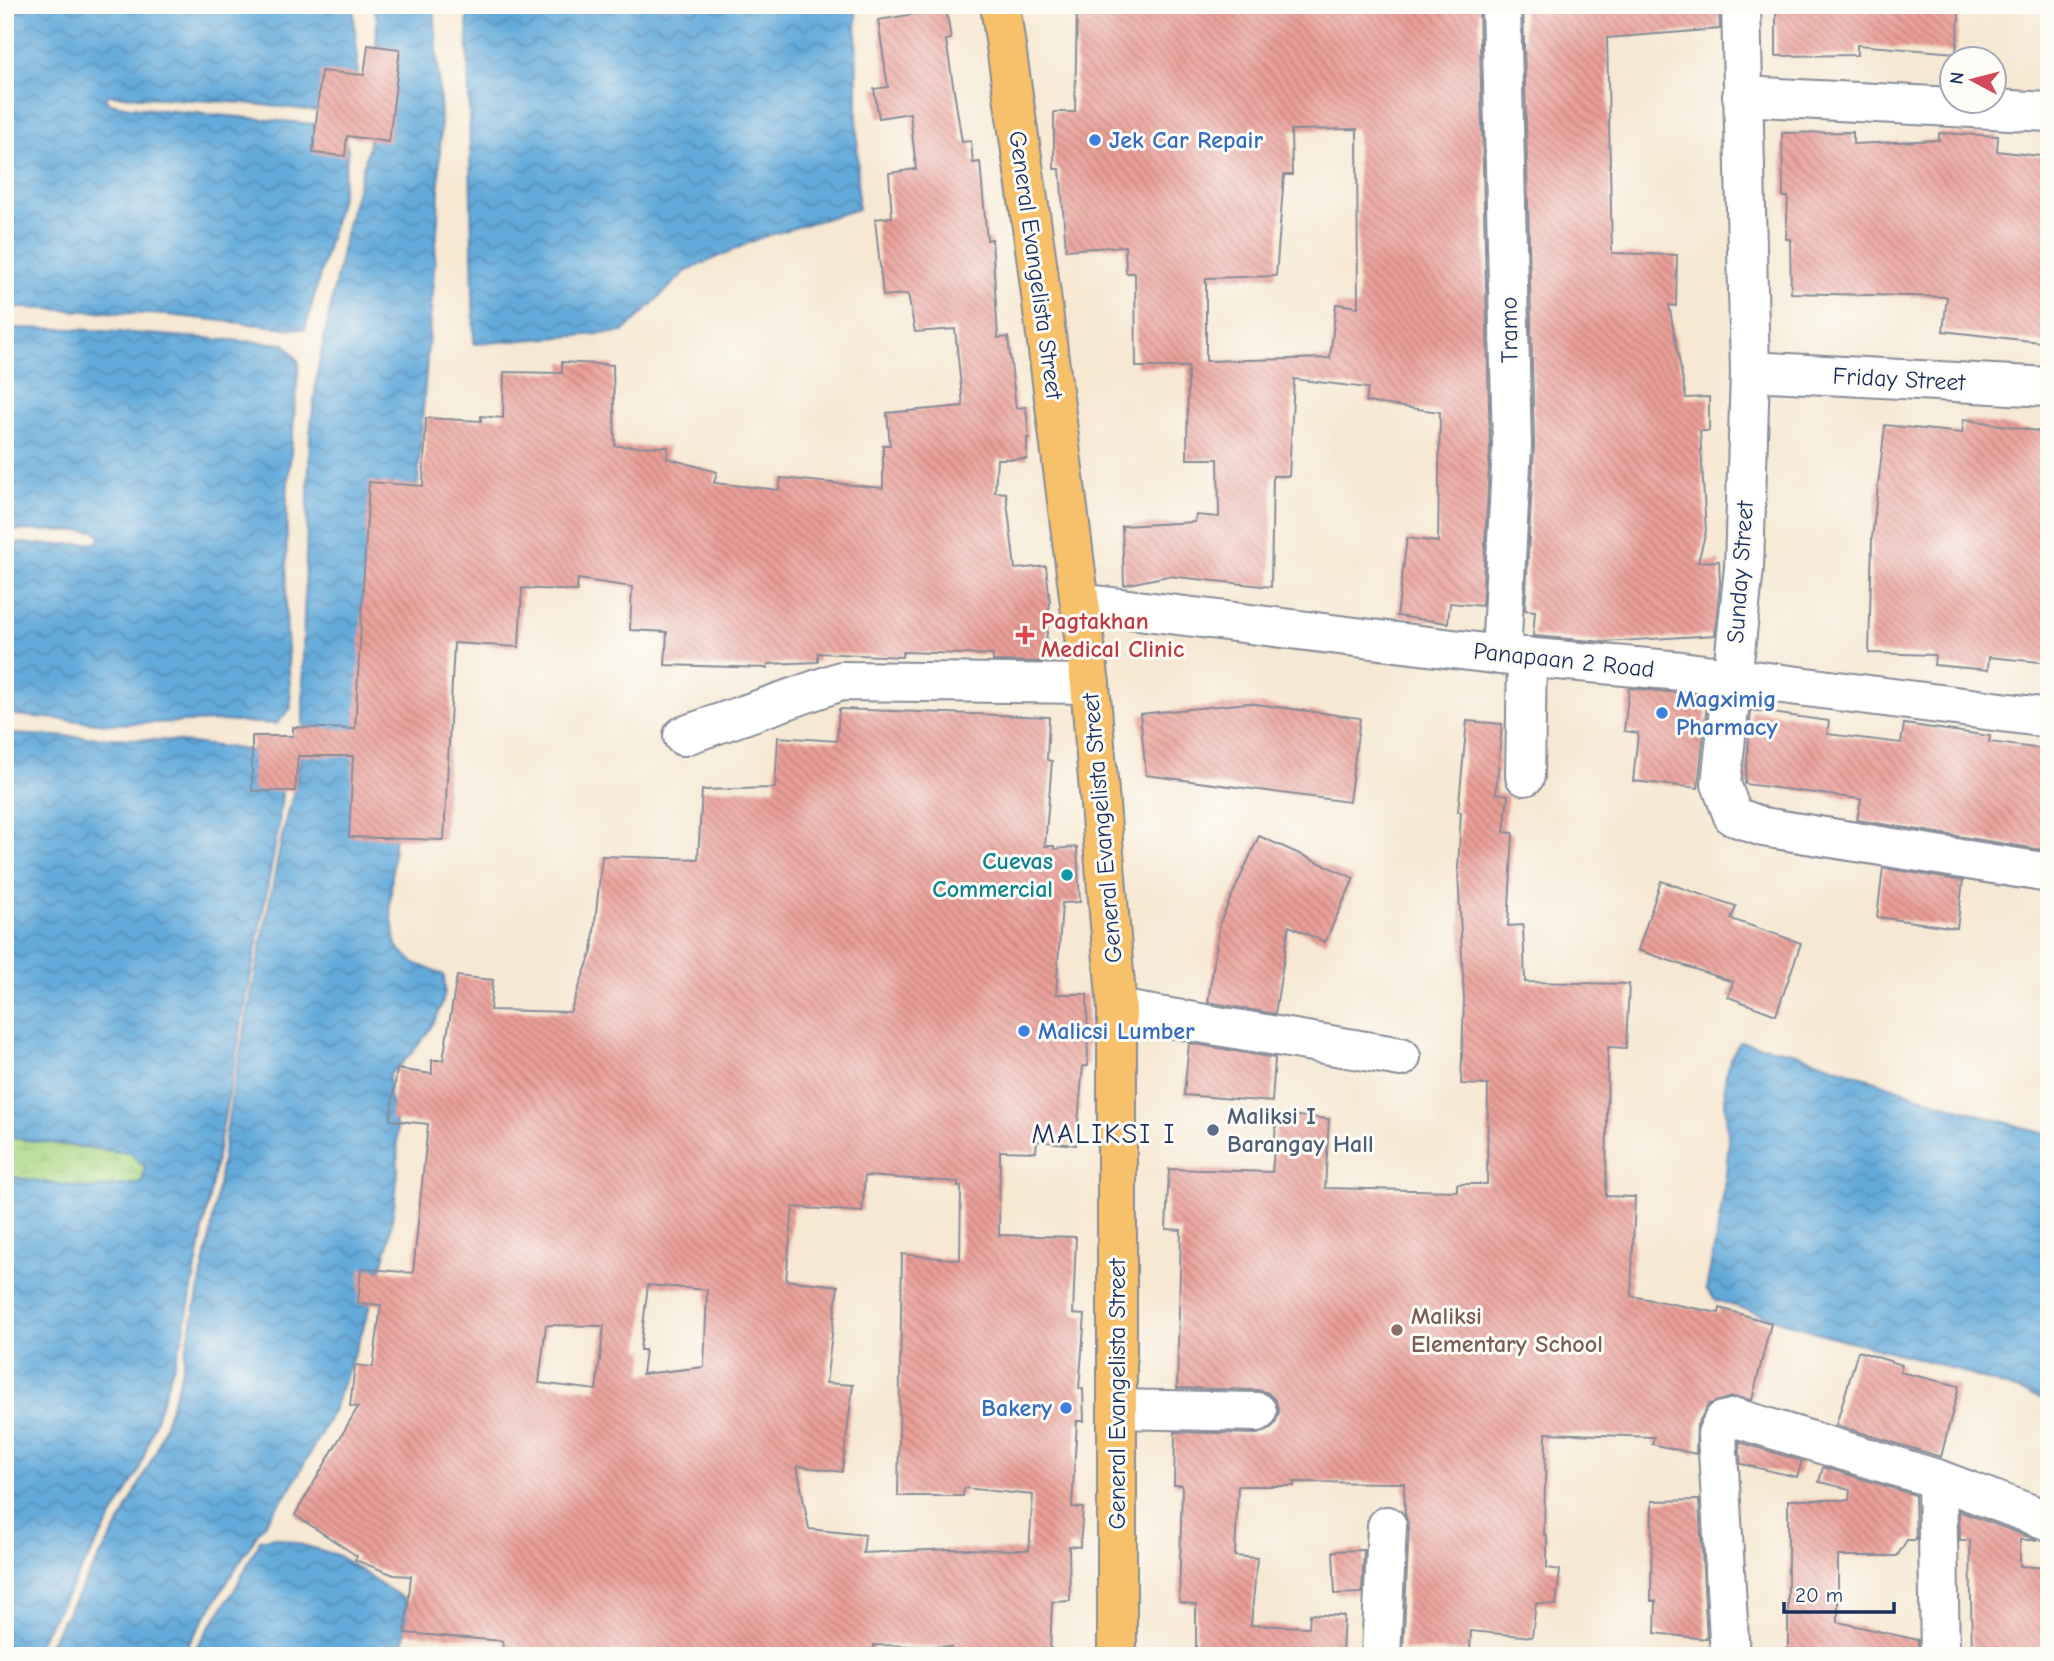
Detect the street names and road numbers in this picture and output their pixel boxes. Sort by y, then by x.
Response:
street label: General Evangelista Street [1003,129,1069,402]
street label: Tramo [1494,296,1524,364]
street label: Friday Street [1832,362,1967,397]
street label: Sunday Street [1721,499,1759,644]
street label: Panapaan 2 Road [1472,637,1656,683]
street label: General Evangelista Street [1076,691,1128,964]
street label: General Evangelista Street [1103,1257,1131,1530]

